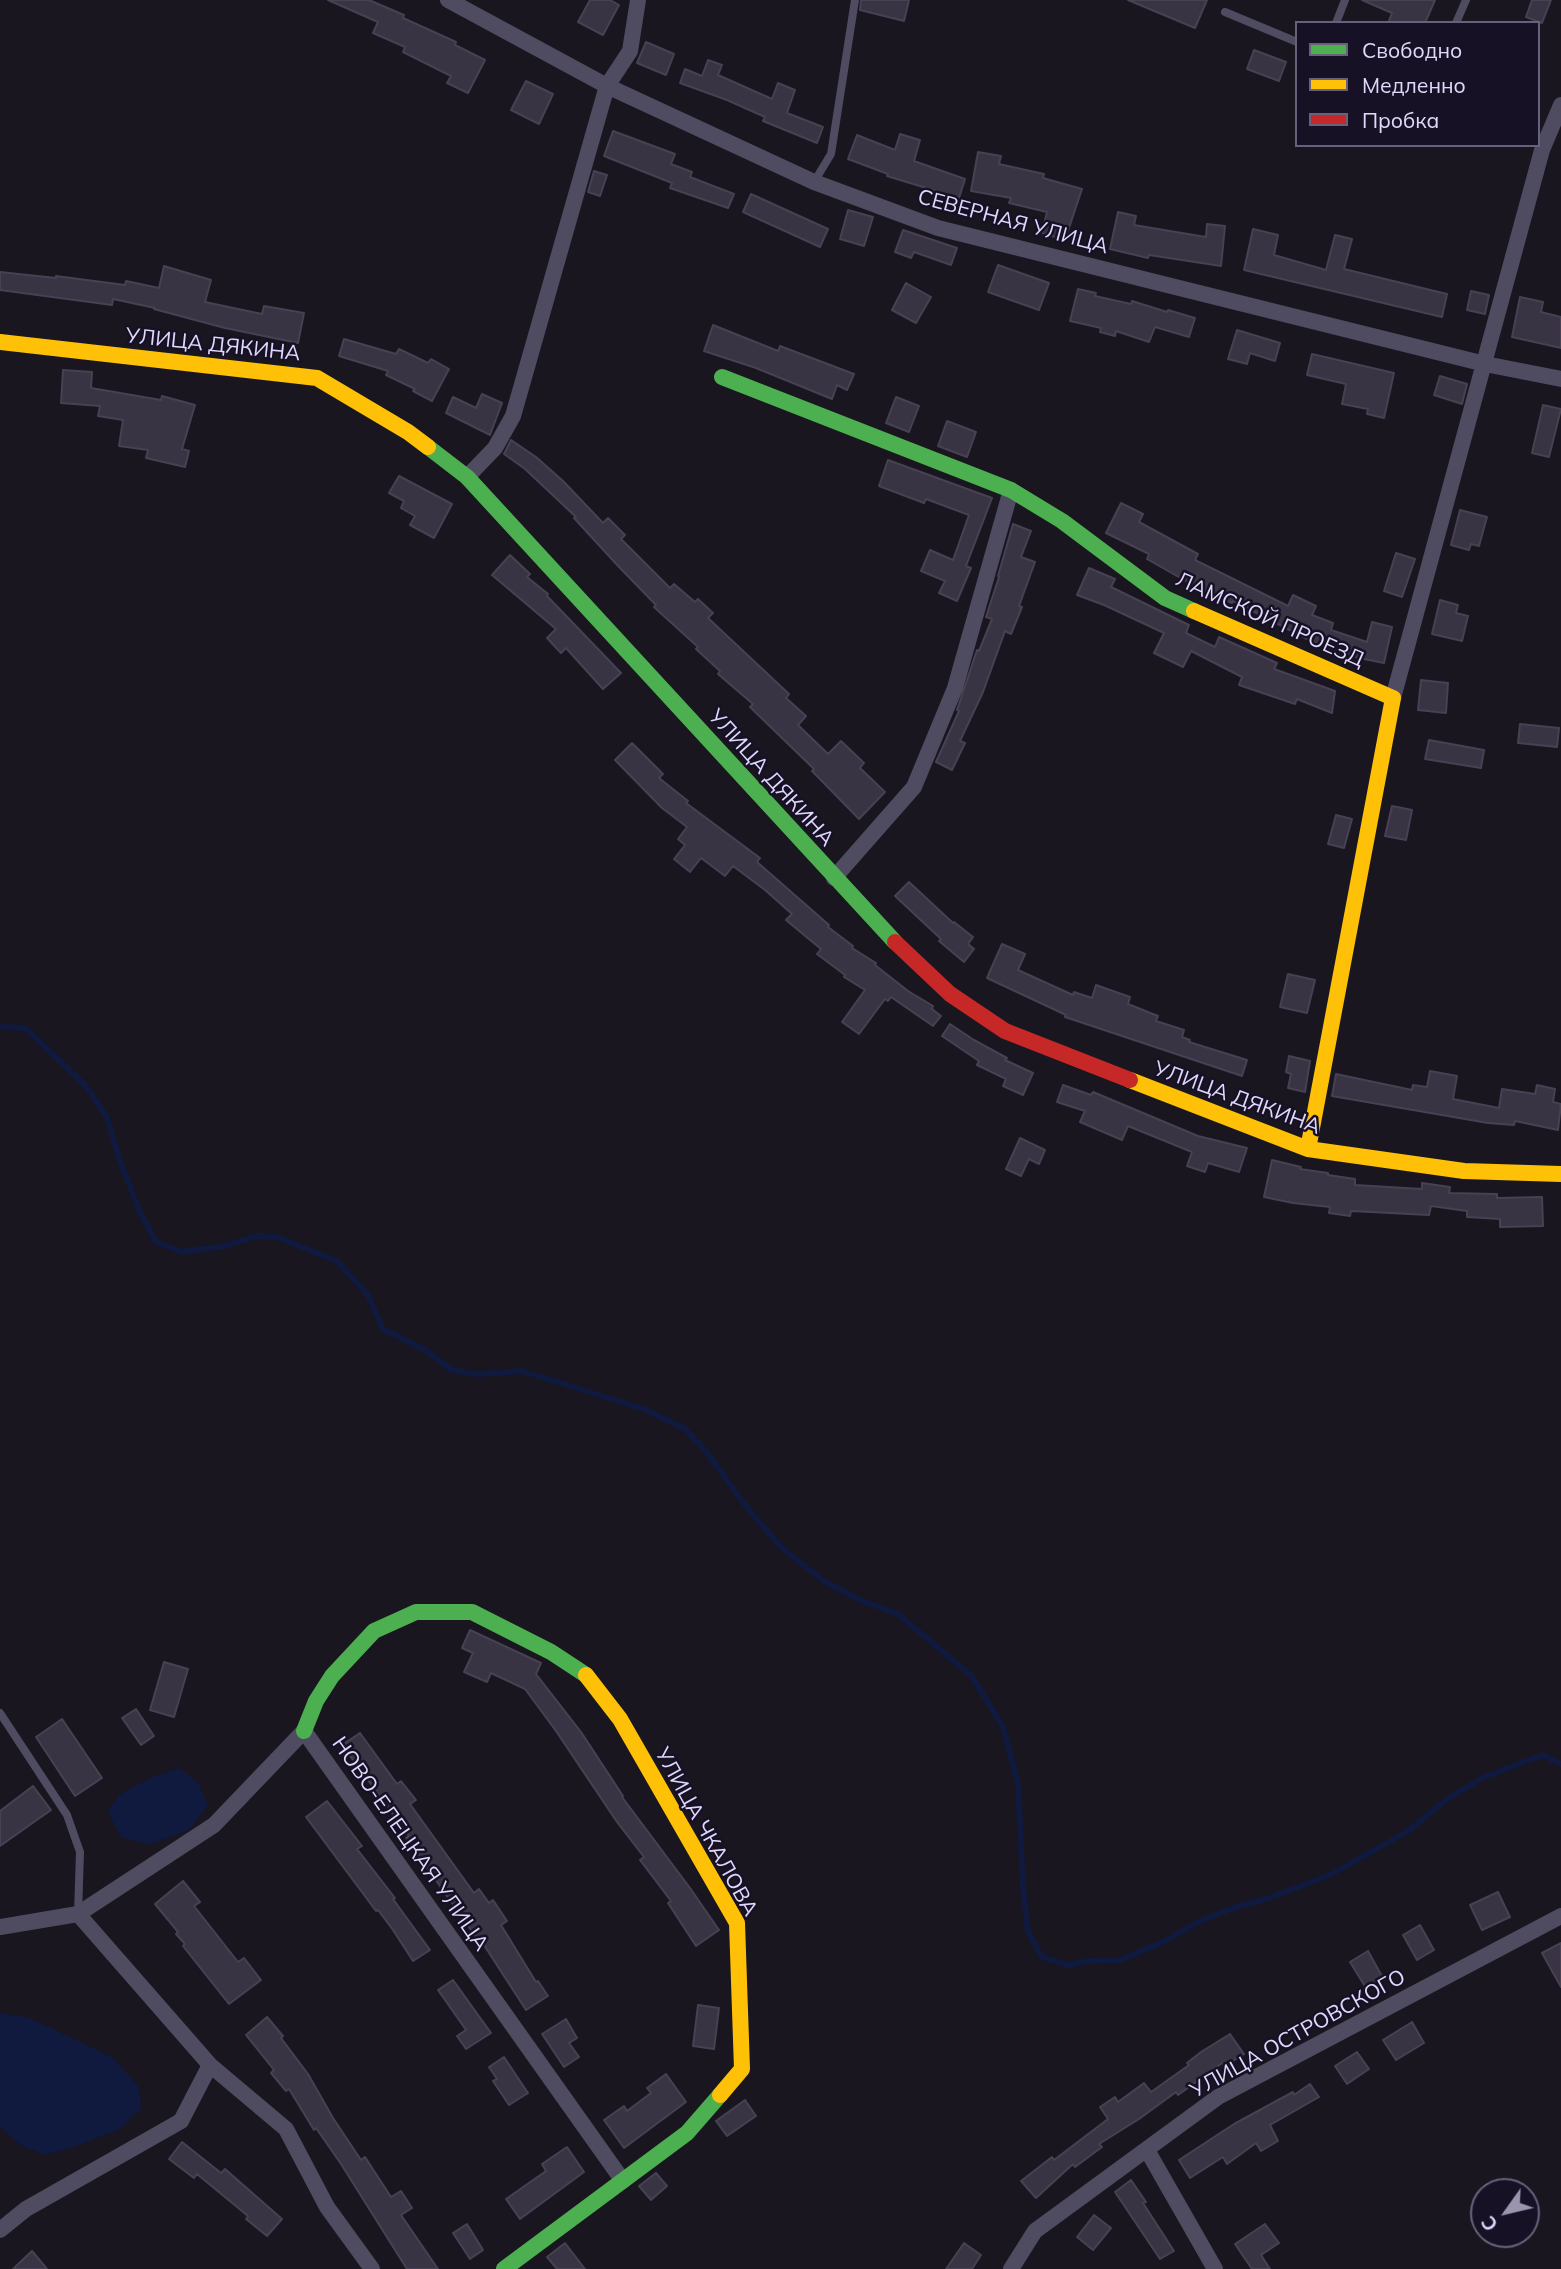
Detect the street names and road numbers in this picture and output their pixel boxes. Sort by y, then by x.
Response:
street label: СЕВЕРНАЯ УЛИЦА [915,184,1111,260]
street label: УЛИЦА ДЯКИНА [124,323,302,367]
street label: ЛАМСКОЙ ПРОЕЗД [1172,567,1368,673]
street label: УЛИЦА ДЯКИНА [703,704,839,852]
street label: УЛИЦА ДЯКИНА [1150,1056,1324,1140]
street label: НОВО-ЕЛЕЦКАЯ УЛИЦА [326,1732,494,1956]
street label: УЛИЦА ЧКАЛОВА [649,1743,763,1921]
street label: УЛИЦА ОСТРОВСКОГО [1186,1964,1410,2104]

